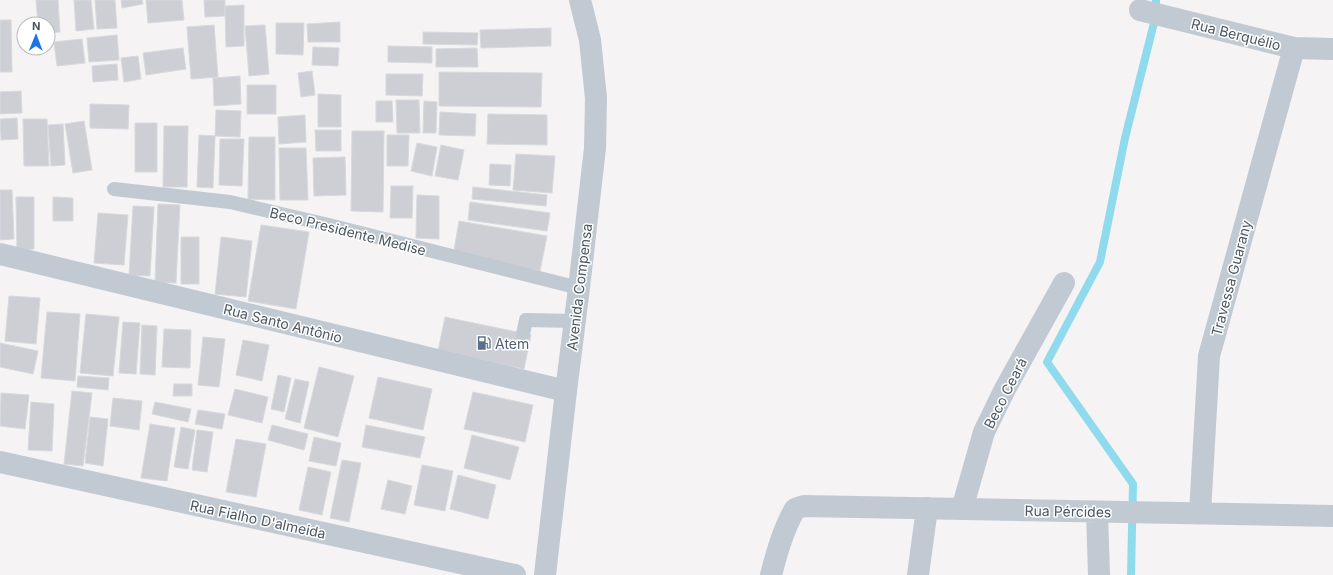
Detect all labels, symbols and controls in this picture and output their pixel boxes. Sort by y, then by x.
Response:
street label: Rua Berquélio [1189,15,1283,53]
north arrow [16,16,56,56]
text: N [32,19,40,33]
street label: Beco Presidente Medise [268,203,428,259]
street label: Travessa Guarany [1207,218,1255,338]
street label: Avenida Compensa [563,223,595,351]
street label: Rua Santo Antônio [222,300,344,346]
fuel station icon: Atem [476,335,492,351]
place label: Atem [495,335,529,352]
street label: Beco Ceará [980,355,1030,431]
street label: Rua Fialho D'almeida [189,496,327,542]
street label: Rua Pércides [1025,502,1111,520]

